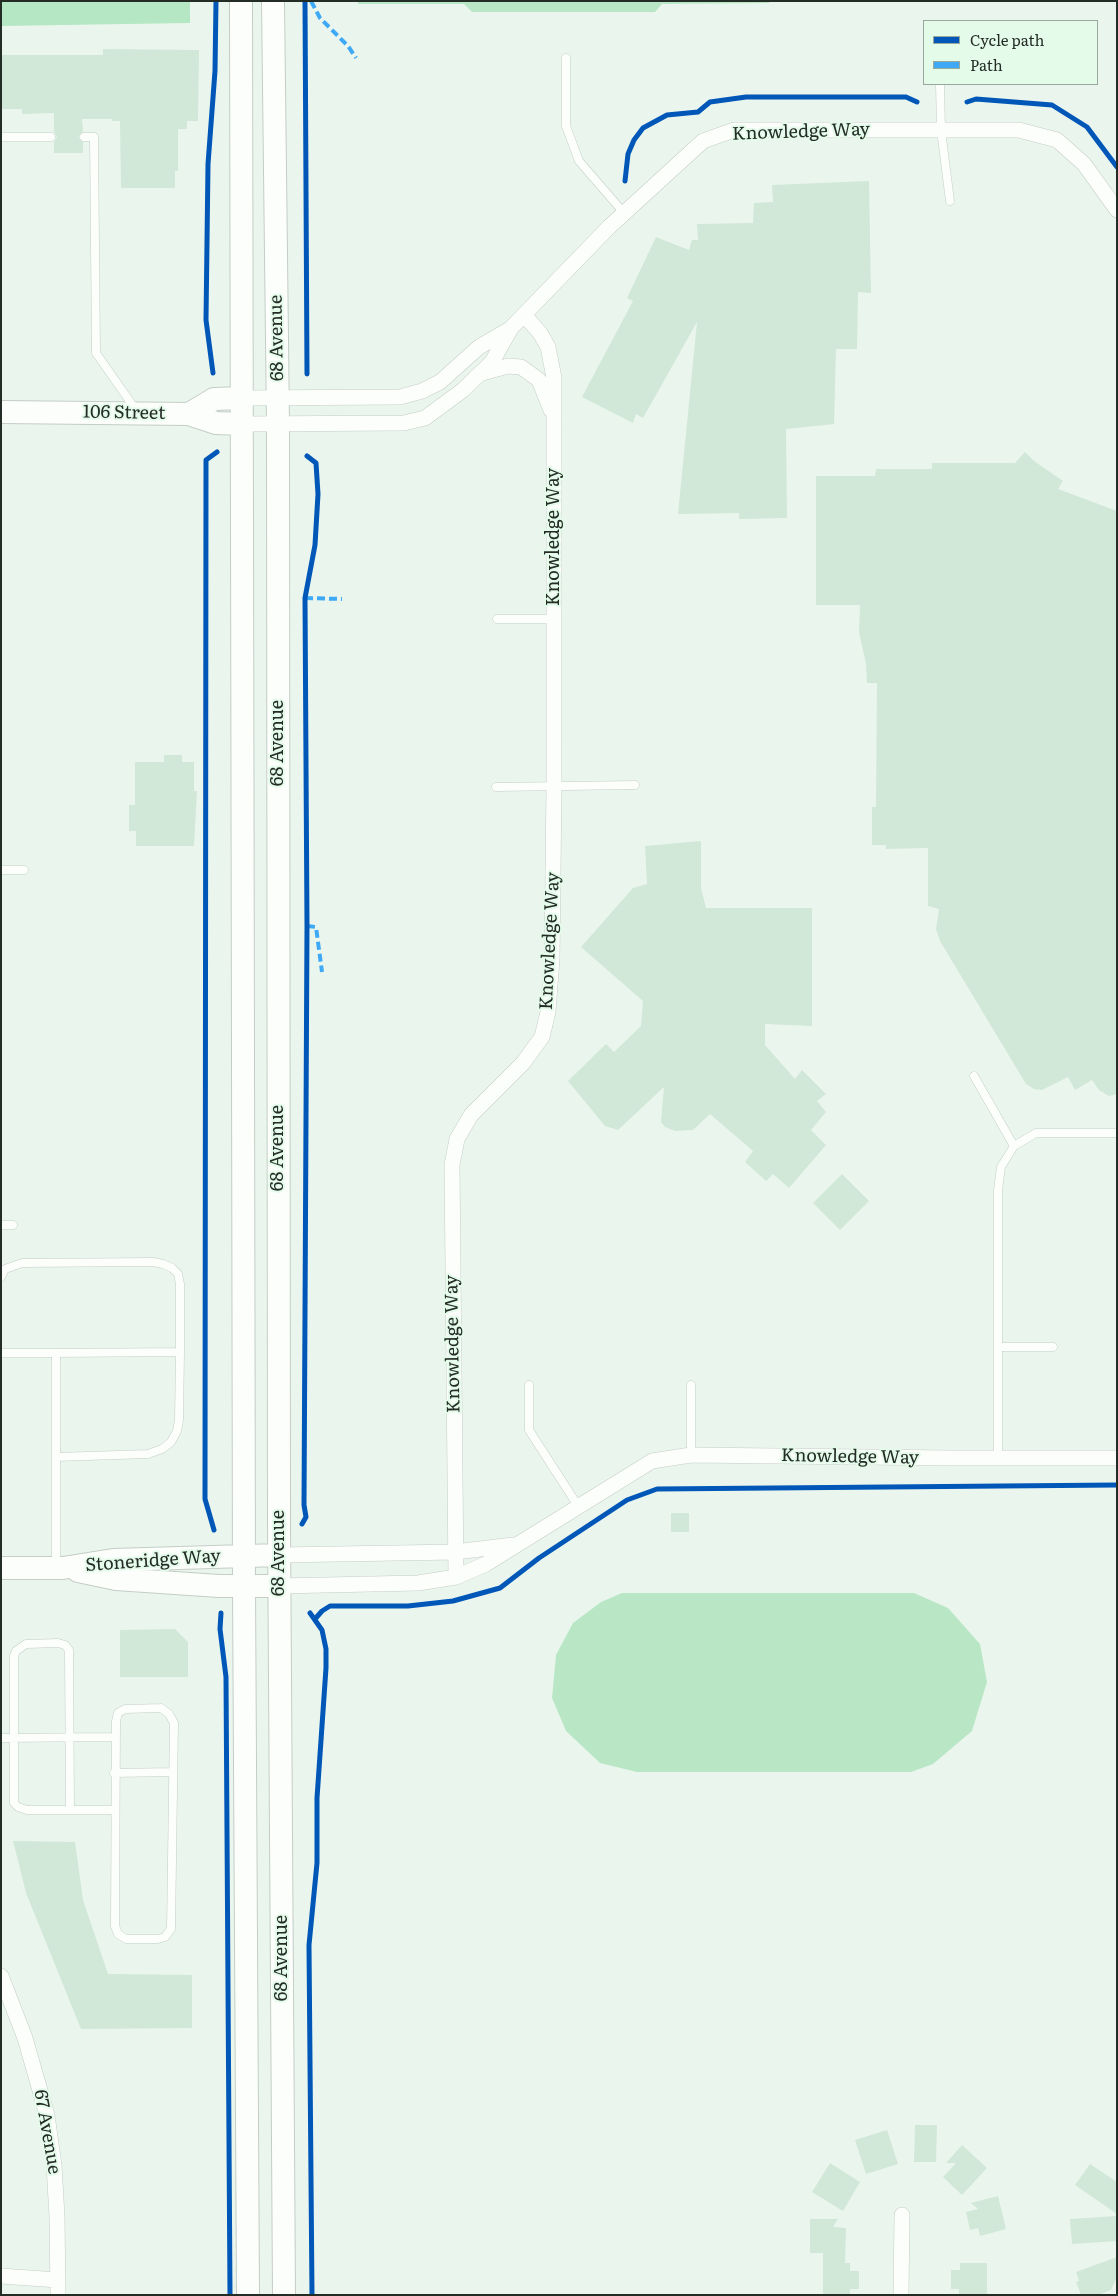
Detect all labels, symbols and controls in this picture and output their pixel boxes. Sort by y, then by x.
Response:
legend [923,20,1098,85]
text: Cycle path [970,28,1044,51]
text: Path [970,53,1003,76]
street label: Knowledge Way [732,119,870,145]
street label: 68 Avenue [265,295,289,381]
street label: 106 Street [83,401,165,425]
street label: Knowledge Way [543,468,565,606]
street label: 68 Avenue [267,700,289,786]
street label: Knowledge Way [536,871,564,1011]
street label: 68 Avenue [267,1105,289,1191]
street label: Knowledge Way [441,1275,465,1413]
street label: Knowledge Way [781,1445,919,1469]
street label: 68 Avenue [268,1510,290,1596]
street label: Stoneridge Way [85,1545,221,1577]
street label: 68 Avenue [271,1915,293,2001]
street label: 67 Avenue [29,2088,65,2176]

